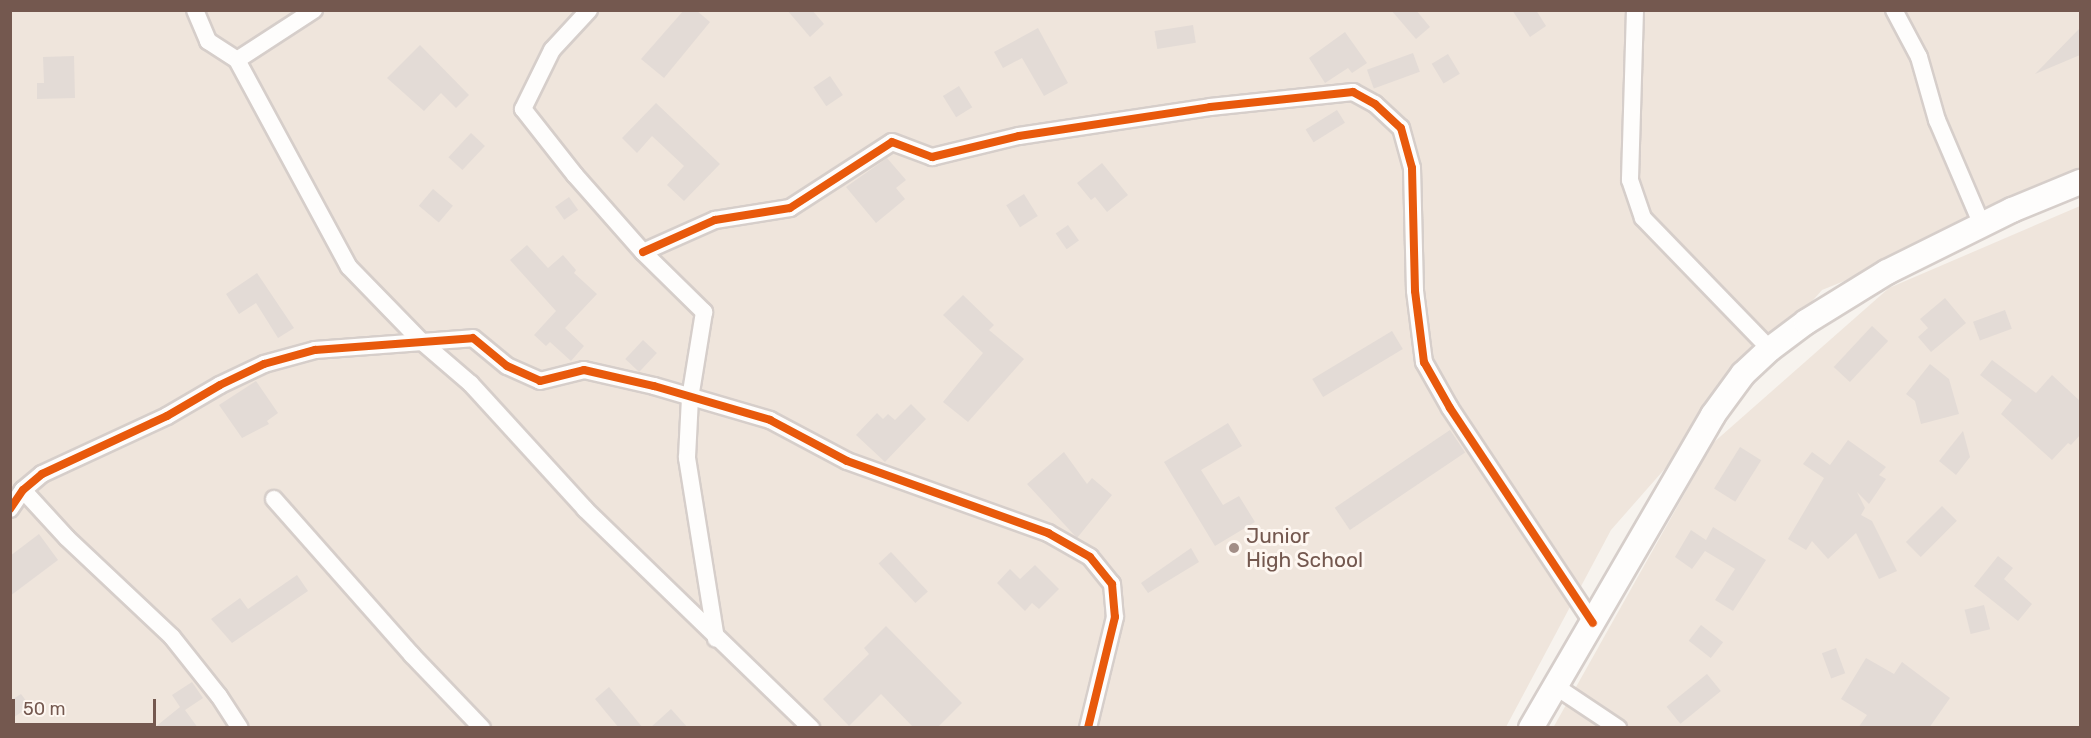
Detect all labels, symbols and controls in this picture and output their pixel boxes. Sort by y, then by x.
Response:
place label: Junior High School [1246,523,1363,573]
marker: Junior High School [1227,541,1241,555]
scale bar [15,687,159,725]
text: 50 m [23,698,66,720]

